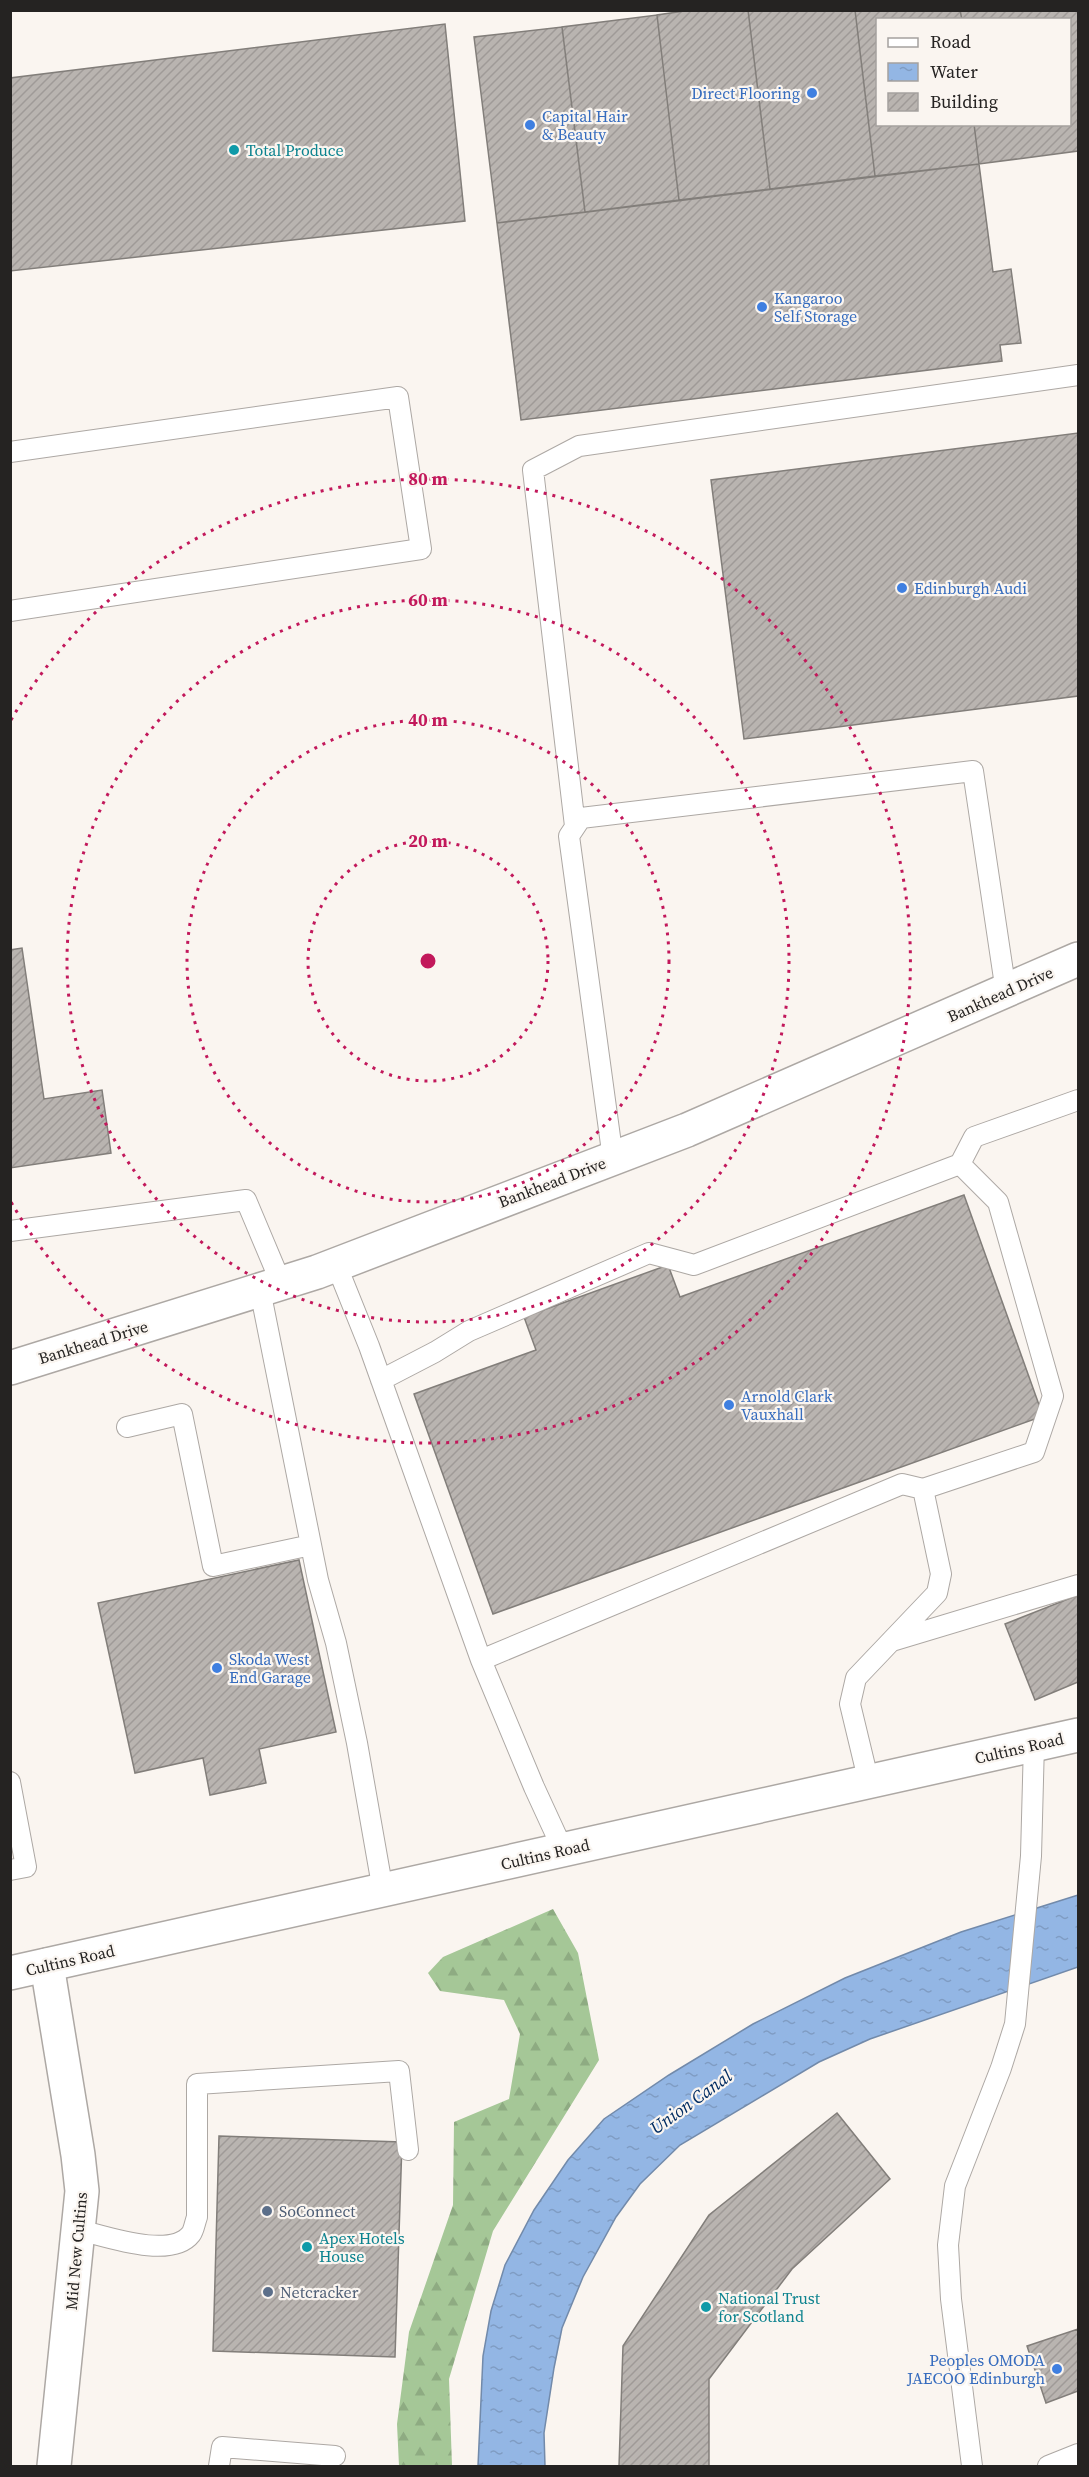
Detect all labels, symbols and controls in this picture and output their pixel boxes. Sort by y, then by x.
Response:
legend [876,18,1071,126]
text: Road [930,29,971,54]
text: Water [930,59,978,84]
place label: Direct Flooring [691,82,800,104]
marker: Direct Flooring [805,86,819,100]
text: Building [930,89,998,114]
place label: Capital Hair & Beauty [542,105,628,145]
marker: Capital Hair & Beauty [523,118,537,132]
place label: Total Produce [246,139,344,161]
marker: Total Produce [227,143,241,157]
place label: Kangaroo Self Storage [774,287,857,327]
marker: Kangaroo Self Storage [755,300,769,314]
text: 80 m [408,466,448,491]
place label: Edinburgh Audi [914,577,1027,599]
marker: Edinburgh Audi [895,581,909,595]
text: 60 m [408,587,448,612]
text: 40 m [408,707,448,732]
text: 20 m [408,828,448,853]
centre of rings [418,951,438,971]
street label: Bankhead Drive [944,961,1056,1027]
street label: Bankhead Drive [495,1151,609,1213]
street label: Bankhead Drive [35,1315,151,1369]
place label: Arnold Clark Vauxhall [741,1385,833,1425]
marker: Arnold Clark Vauxhall [722,1398,736,1412]
place label: Skoda West End Garage [229,1648,311,1688]
marker: Skoda West End Garage [210,1661,224,1675]
street label: Cultins Road [972,1727,1066,1769]
street label: Cultins Road [498,1833,592,1875]
street label: Cultins Road [23,1939,117,1981]
water label: Union Canal [645,2063,737,2140]
street label: Mid New Cultins [60,2191,92,2311]
place label: SoConnect [279,2200,356,2222]
marker: SoConnect [260,2204,274,2218]
place label: Apex Hotels House [319,2227,405,2267]
marker: Apex Hotels House [300,2240,314,2254]
place label: Netcracker [280,2281,359,2303]
marker: Netcracker [261,2285,275,2299]
place label: National Trust for Scotland [718,2287,821,2327]
marker: National Trust for Scotland [699,2300,713,2314]
place label: Peoples OMODA JAECOO Edinburgh [906,2349,1045,2389]
marker: Peoples OMODA JAECOO Edinburgh [1050,2362,1064,2376]

